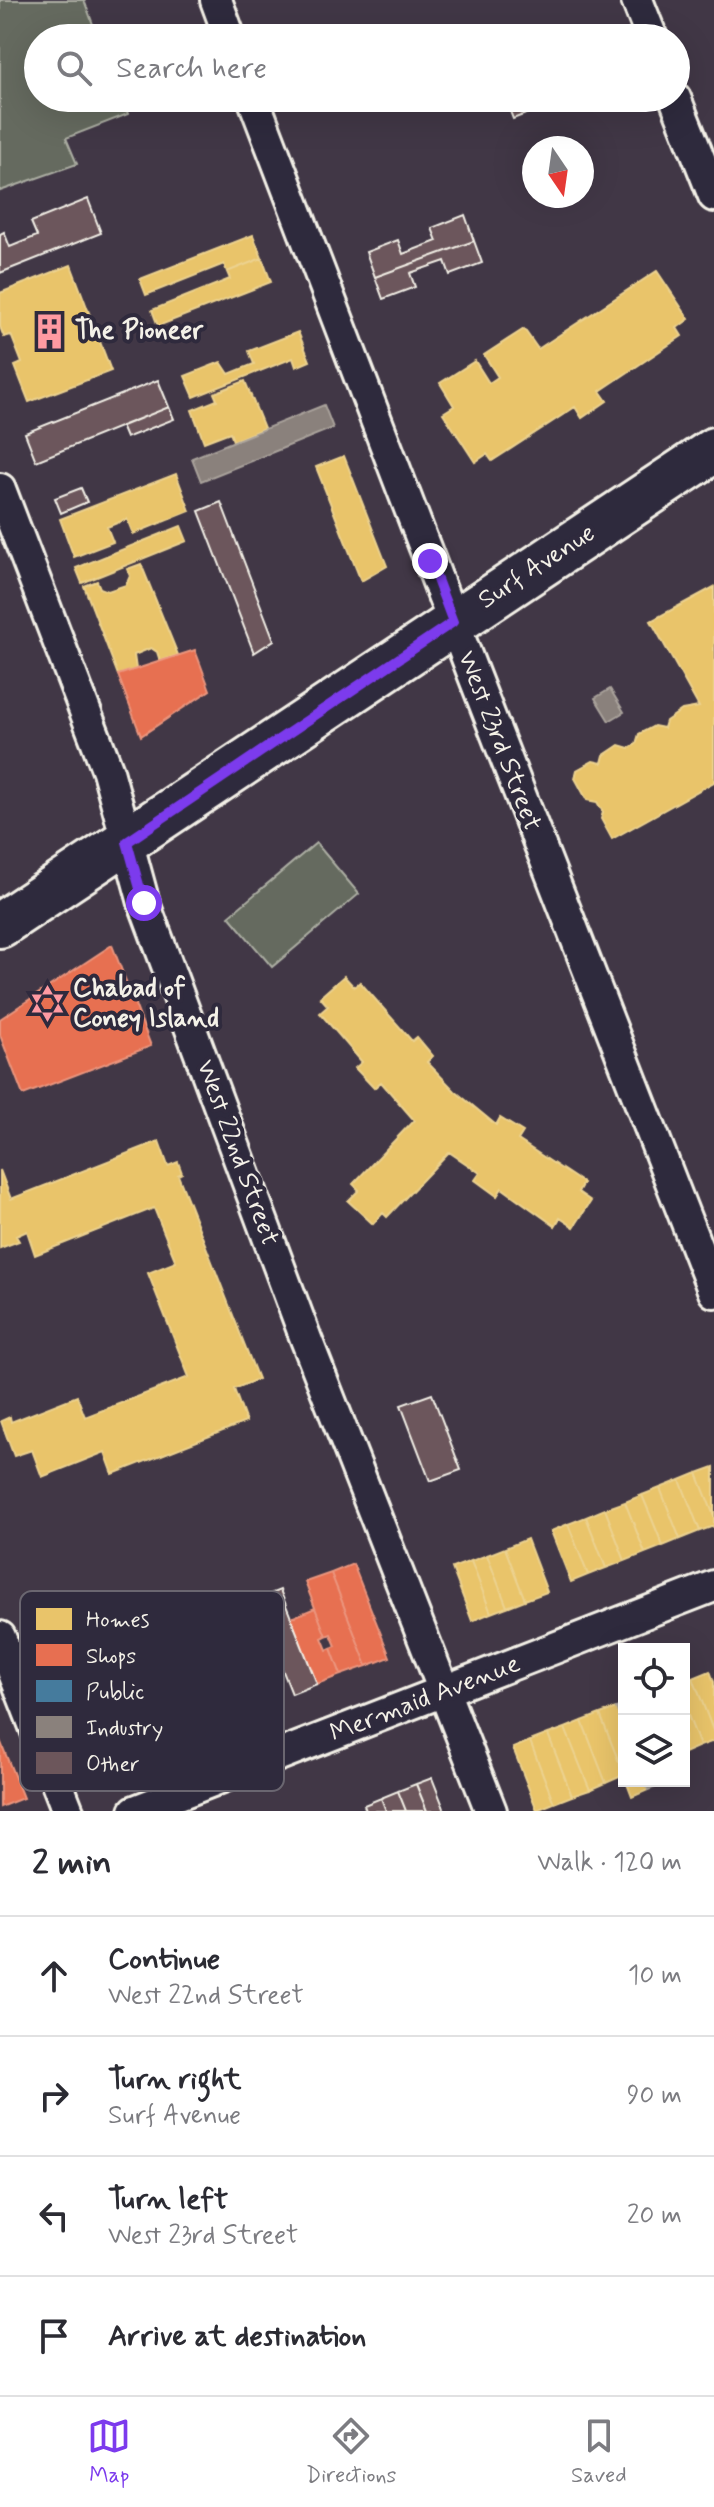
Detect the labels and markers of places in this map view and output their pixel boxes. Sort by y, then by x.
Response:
building icon: The Pioneer [30,312,68,350]
place label: The Pioneer [75,314,204,348]
place label: Chabad of Coney Island [73,972,219,1036]
synagogue icon: Chabad of Coney Island [28,985,66,1023]

